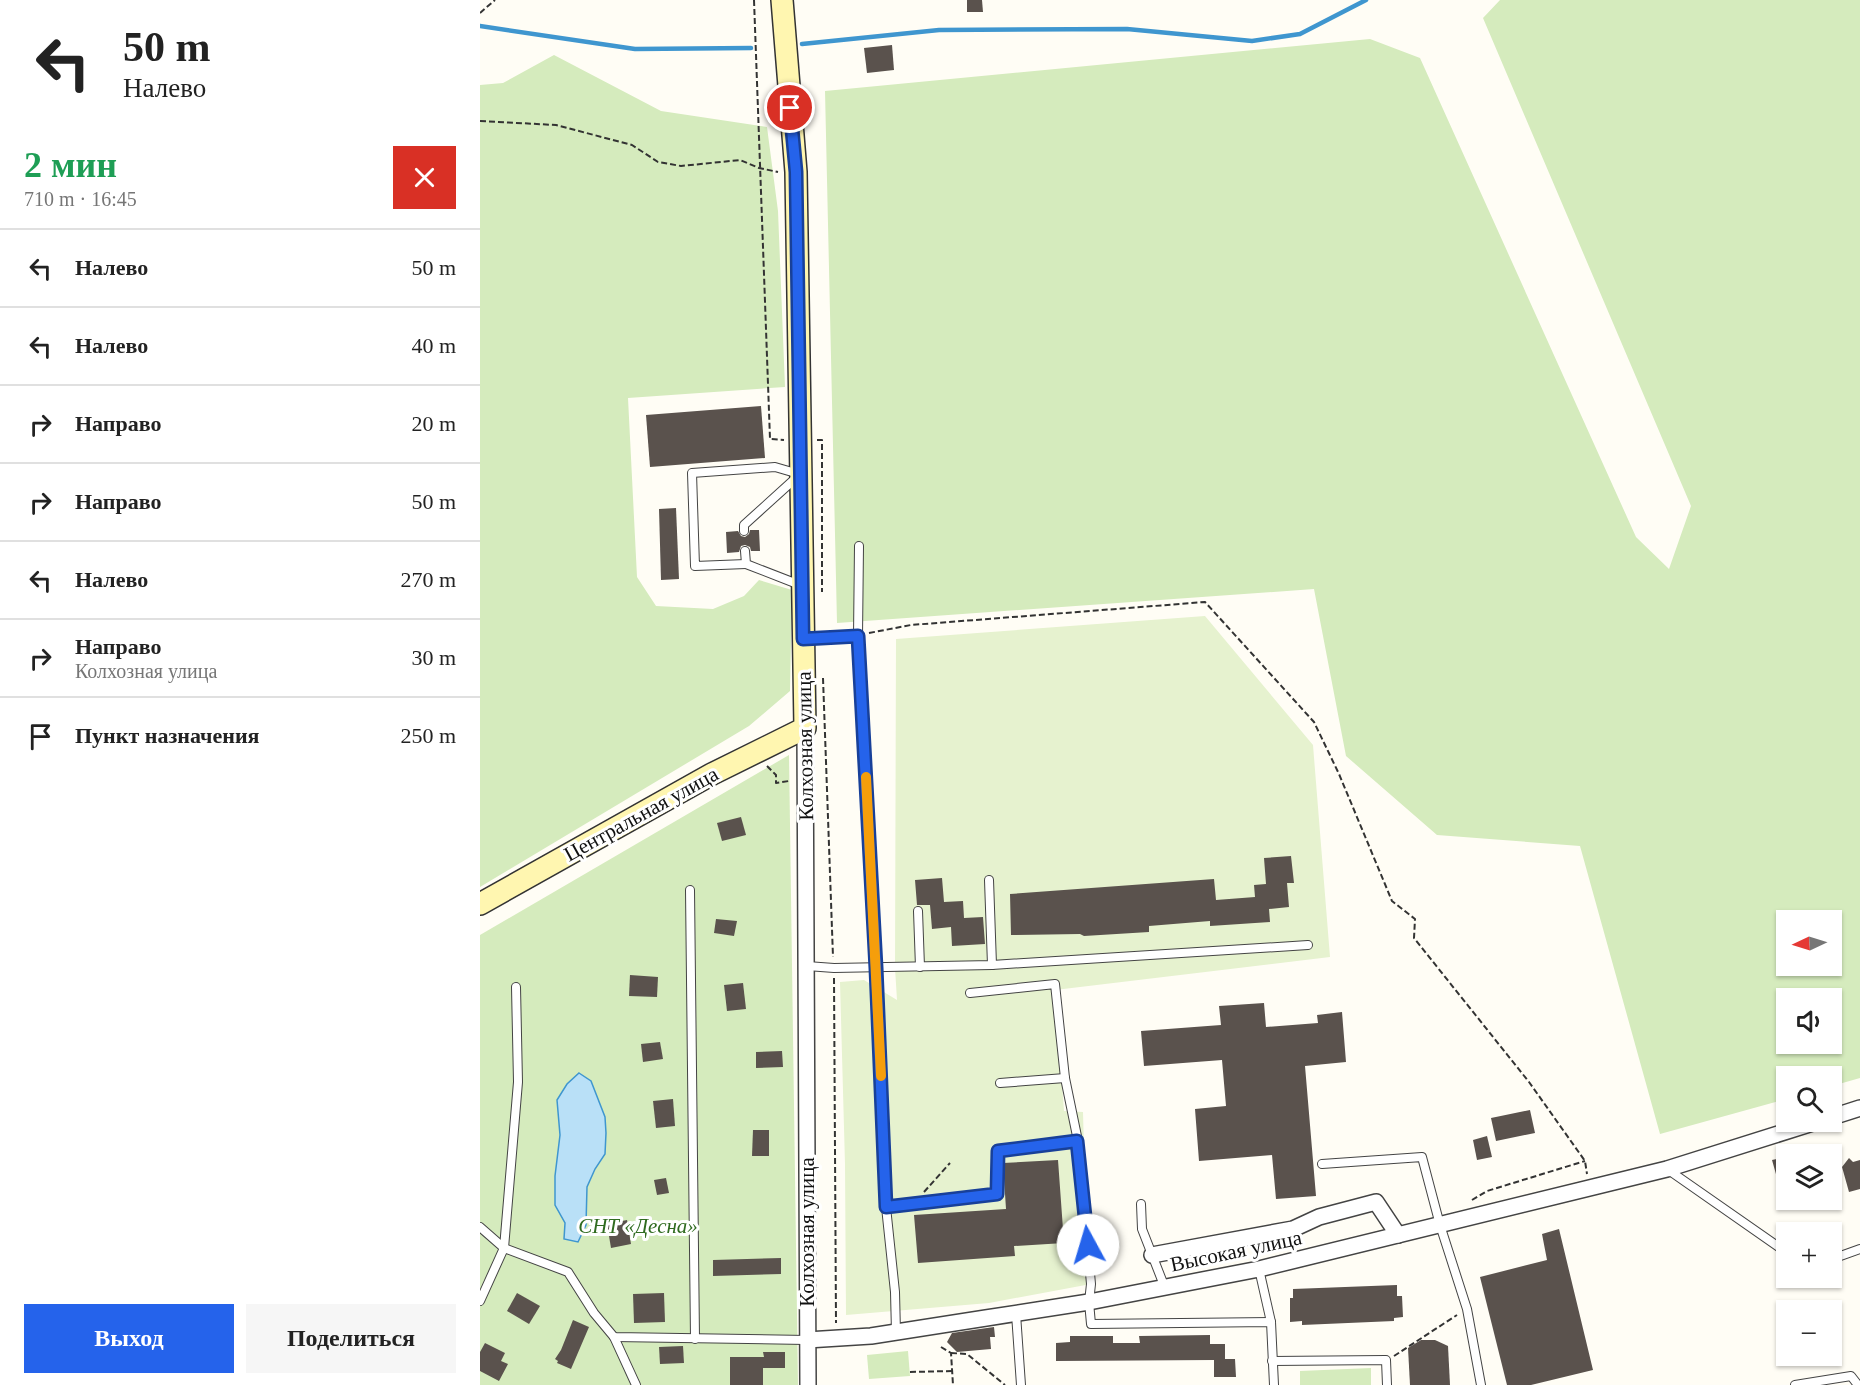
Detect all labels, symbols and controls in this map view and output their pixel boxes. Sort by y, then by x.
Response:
icon: left [24,24,102,102]
text: 50 m [123,24,211,70]
text: Налево [123,73,206,103]
pin [764,82,815,133]
icon: arrive [773,91,806,124]
text: 2 мин [24,145,117,185]
button: close [393,146,456,209]
text: 710 m · 16:45 [24,188,137,210]
icon: left [24,252,57,285]
text: Налево [75,255,148,280]
text: 50 m [411,255,456,280]
icon: left [24,330,57,363]
text: Налево [75,333,148,358]
text: 40 m [411,333,456,358]
icon: right [24,408,57,441]
text: Направо [75,411,161,436]
text: 20 m [411,411,456,436]
icon: right [24,486,57,519]
text: Направо [75,489,161,514]
text: 50 m [411,489,456,514]
icon: left [24,564,57,597]
text: Налево [75,567,148,592]
text: 270 m [400,567,456,592]
text: Направо [75,634,161,659]
icon: right [24,642,57,675]
text: 30 m [411,645,456,670]
text: Колхозная улица [75,660,217,682]
street label: Колхозная улица [792,670,818,821]
icon: arrive [24,720,57,753]
text: Пункт назначения [75,723,260,748]
text: 250 m [400,723,456,748]
street label: Центральная улица [560,761,723,866]
north arrow [1776,910,1842,976]
map controls [1776,910,1842,1366]
button: sound [1776,988,1842,1054]
button: search [1776,1066,1842,1132]
button: layers [1776,1144,1842,1210]
street label: Колхозная улица [795,1157,819,1307]
position arrow [1056,1213,1120,1277]
park label: СНТ «Десна» [578,1214,698,1238]
button: + [1776,1222,1842,1288]
street label: Высокая улица [1168,1225,1305,1277]
button: − [1776,1300,1842,1366]
button: Выход [24,1304,234,1373]
button: Поделиться [246,1304,456,1373]

